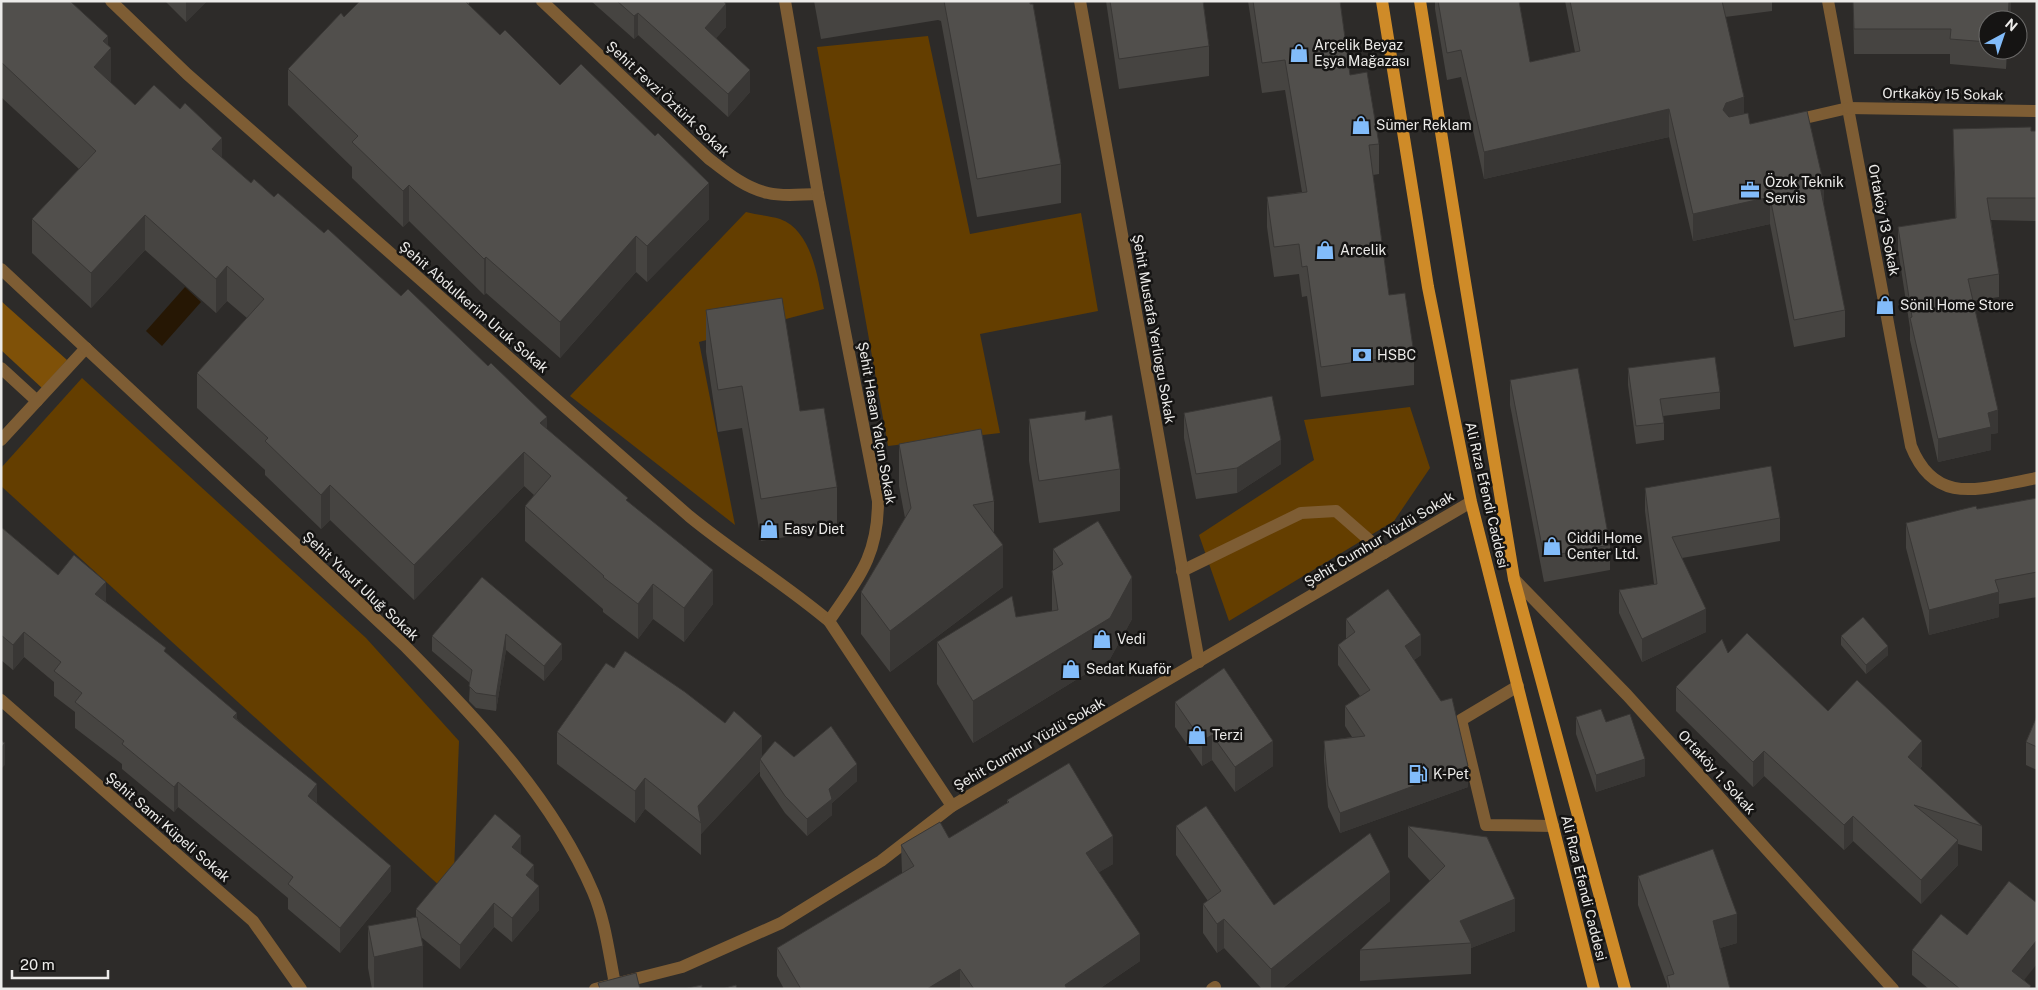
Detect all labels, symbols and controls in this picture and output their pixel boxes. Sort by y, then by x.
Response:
north arrow [1978,10,2028,60]
text: N [2002,15,2021,35]
street label: Şehit Fevzi Öztürk Sokak [603,36,734,160]
place label: Arçelik Beyaz Eşya Mağazası [1314,37,1409,69]
shop icon: Arçelik Beyaz Eşya Mağazası [1288,42,1310,64]
street label: Ortkaköy 15 Sokak [1882,85,2004,103]
shop icon: Sümer Reklam [1350,114,1372,136]
place label: Sümer Reklam [1376,117,1472,133]
street label: Ortaköy 13 Sokak [1865,163,1903,277]
place label: Özok Teknik Servis [1765,172,1844,206]
office icon: Özok Teknik Servis [1739,179,1761,201]
street label: Şehit Mustafa Yerliogu Sokak [1129,233,1179,425]
street label: Şehit Abdulkerim Uruk Sokak [396,238,552,376]
shop icon: Arcelik [1314,239,1336,261]
place label: Arcelik [1340,242,1387,258]
shop icon: Sönil Home Store [1874,294,1896,316]
place label: Sönil Home Store [1900,297,2014,313]
street label: Şehit Hasan Yalçın Sokak [855,340,899,506]
bank icon: HSBC [1351,344,1373,366]
place label: HSBC [1377,347,1416,363]
street label: Ali Rıza Efendi Caddesi [1462,420,1512,570]
street label: Şehit Cumhur Yüzlü Sokak [1301,488,1457,590]
shop icon: Easy Diet [758,518,780,540]
place label: Easy Diet [784,521,844,537]
street label: Şehit Yusuf Uluğ Sokak [300,528,422,644]
place label: Ciddi Home Center Ltd. [1567,530,1642,562]
shop icon: Ciddi Home Center Ltd. [1541,535,1563,557]
shop icon: Vedi [1091,628,1113,650]
place label: Vedi [1117,631,1146,647]
shop icon: Sedat Kuaför [1060,658,1082,680]
place label: Sedat Kuaför [1086,661,1172,677]
street label: Şehit Cumhur Yüzlü Sokak [951,694,1107,794]
shop icon: Terzi [1186,724,1208,746]
place label: Terzi [1212,727,1243,743]
street label: Ortaköy 1. Sokak [1675,727,1759,817]
fuel station icon: K-Pet [1407,763,1429,785]
place label: K-Pet [1433,766,1469,782]
street label: Şehit Sami Küpeli Sokak [103,769,233,885]
street label: Ali Rıza Efendi Caddesi [1558,814,1610,962]
scale bar [12,948,109,980]
text: 20 m [20,956,55,973]

